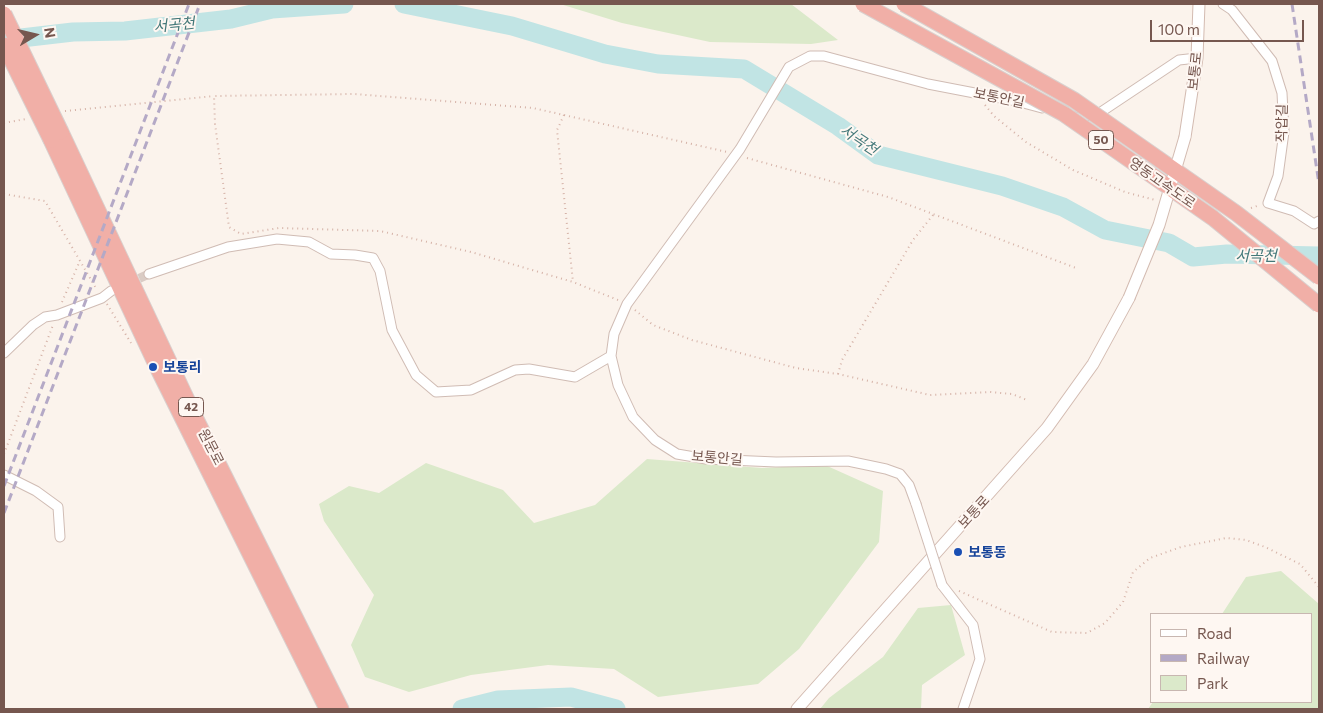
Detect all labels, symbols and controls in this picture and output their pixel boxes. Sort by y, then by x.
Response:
north arrow [10,10,60,60]
scale bar [1153,10,1307,42]
water label: 서곡천 [152,14,196,36]
text: 100 m [1158,20,1200,38]
text: N [41,26,60,39]
street label: 보통로 [1185,51,1205,91]
street label: 보통안길 [972,84,1026,112]
street label: 작압길 [1273,104,1291,142]
water label: 서곡천 [837,121,881,159]
road number: 50 [1088,130,1114,150]
street label: 영동고속도로 [1126,154,1198,212]
water label: 서곡천 [1235,247,1277,265]
place label: 보통리 [163,359,202,375]
marker: 보통리 [147,361,159,373]
road number: 42 [178,398,204,417]
street label: 원문로 [195,426,227,468]
street label: 보통안길 [691,447,743,469]
street label: 보통로 [955,492,993,532]
place label: 보통동 [968,544,1007,560]
marker: 보통동 [952,546,964,558]
legend [1150,613,1313,703]
text: Road [1197,624,1232,642]
text: Railway [1197,649,1250,667]
text: Park [1197,674,1228,692]

